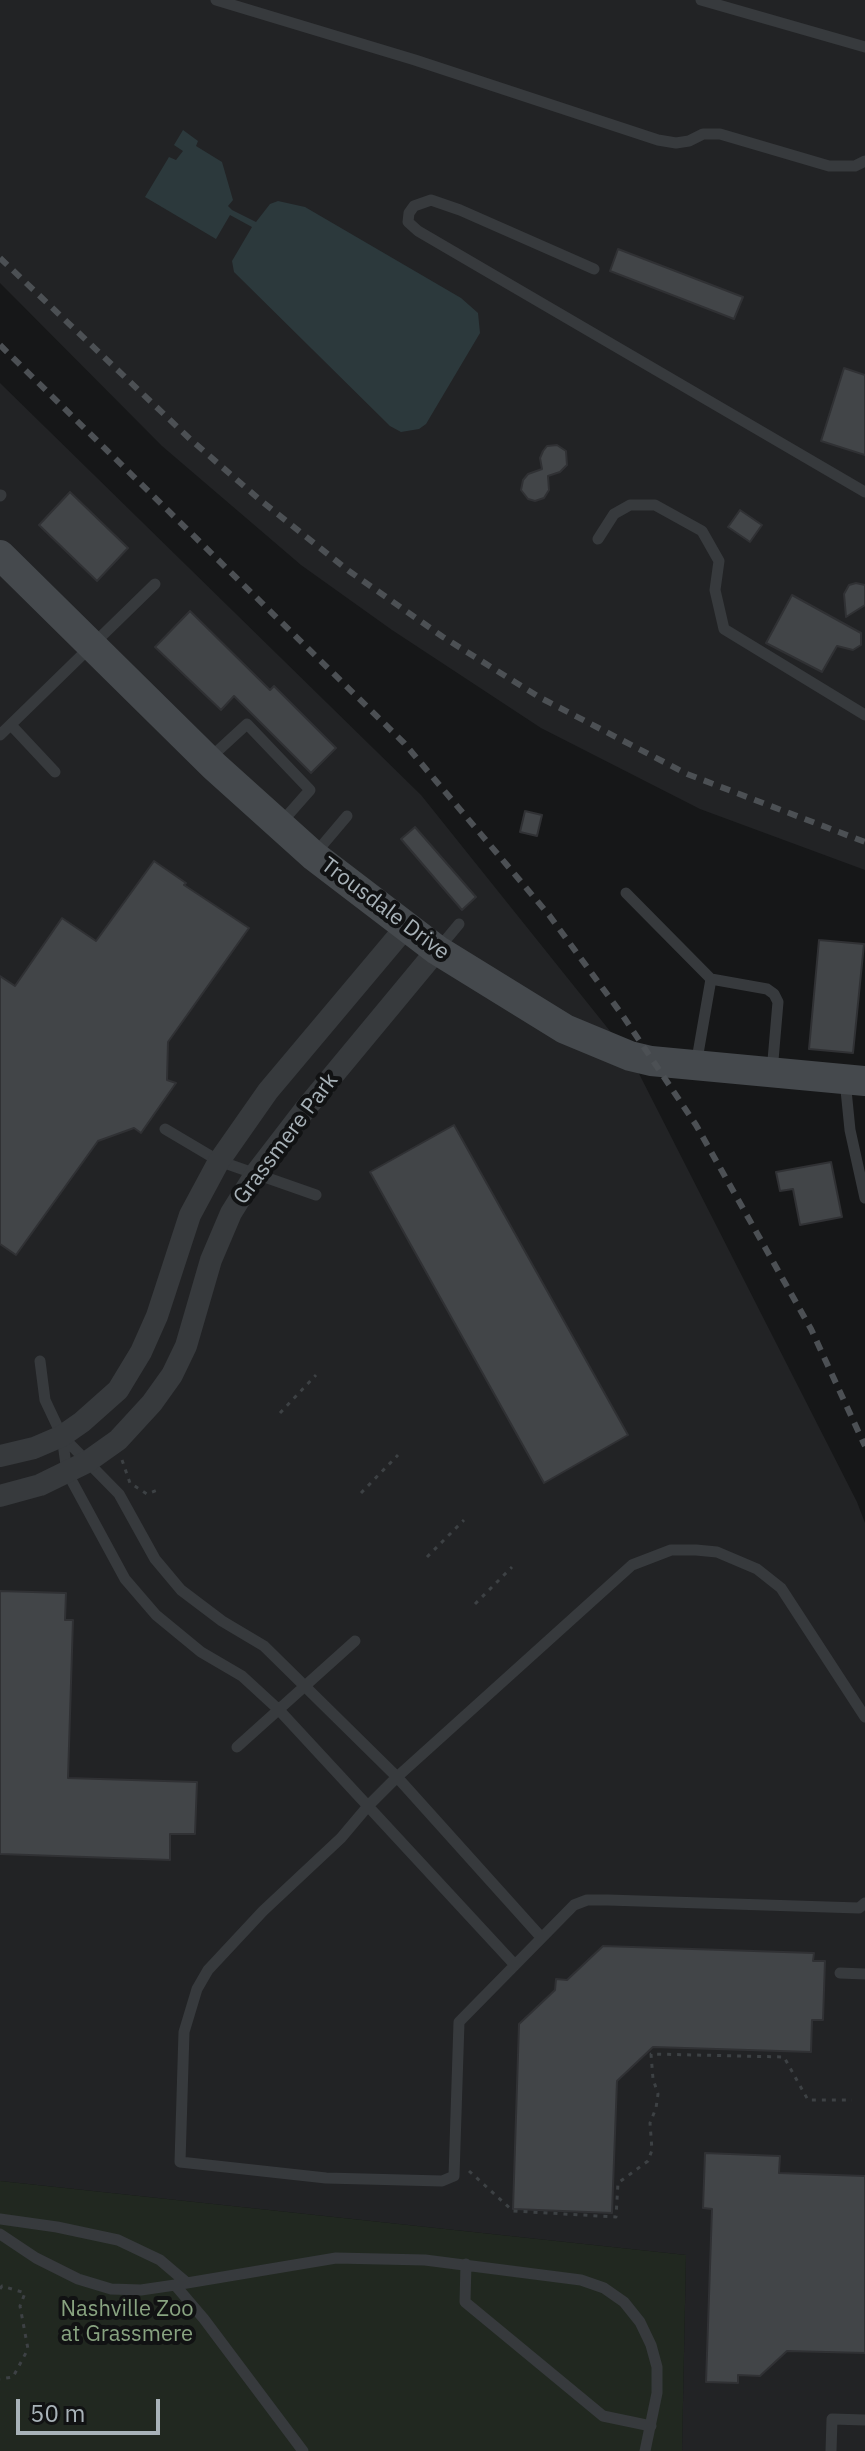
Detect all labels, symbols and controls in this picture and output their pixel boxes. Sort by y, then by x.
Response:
street label: Trousdale Drive [316,852,454,966]
street label: Grassmere Park [228,1068,344,1210]
park label: Nashville Zoo at Grassmere [60,2297,194,2348]
scale bar [20,2383,164,2433]
text: 50 m [30,2397,85,2429]

